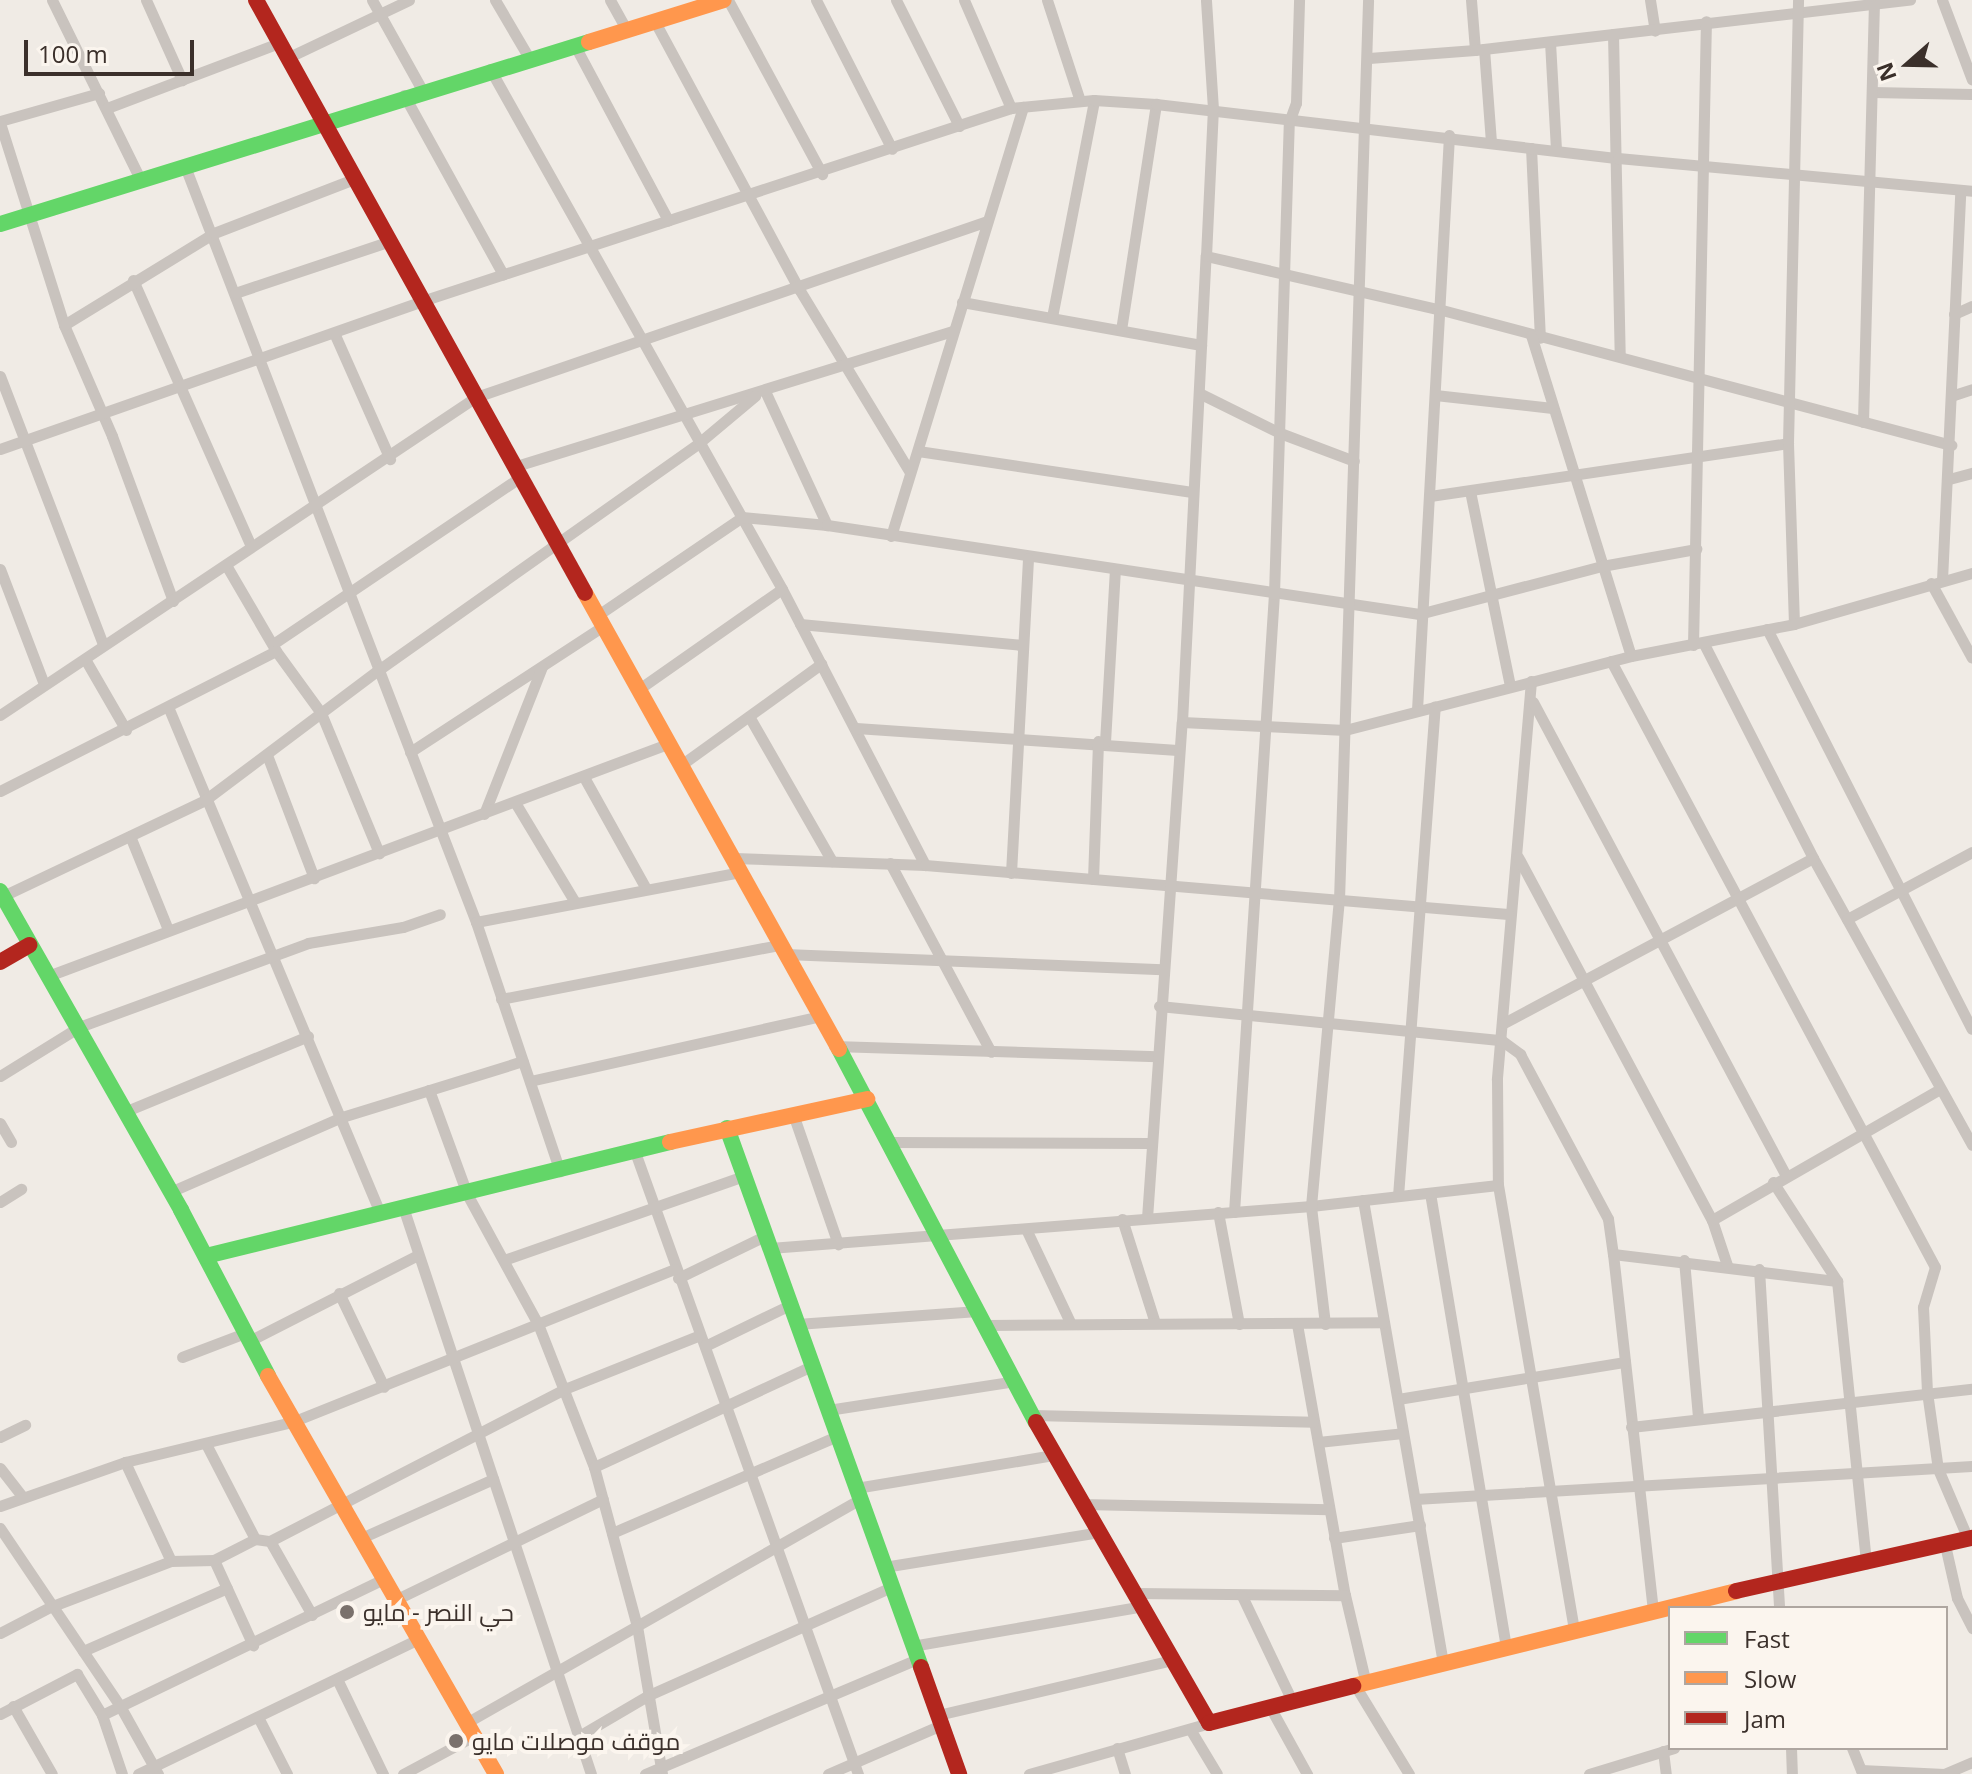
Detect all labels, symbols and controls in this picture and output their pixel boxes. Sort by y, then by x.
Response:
scale bar [28,24,198,74]
north arrow [1868,24,1948,104]
text: 100 m [38,37,108,70]
text: N [1868,59,1903,86]
place label: حي النصر - مايو [363,1598,514,1626]
marker: حي النصر - مايو [338,1603,356,1621]
legend [1668,1606,1948,1750]
text: Fast [1744,1622,1790,1655]
text: Slow [1744,1662,1796,1695]
text: Jam [1744,1702,1786,1735]
place label: موقف موصلات مايو [472,1727,680,1755]
marker: موقف موصلات مايو [447,1732,465,1750]

